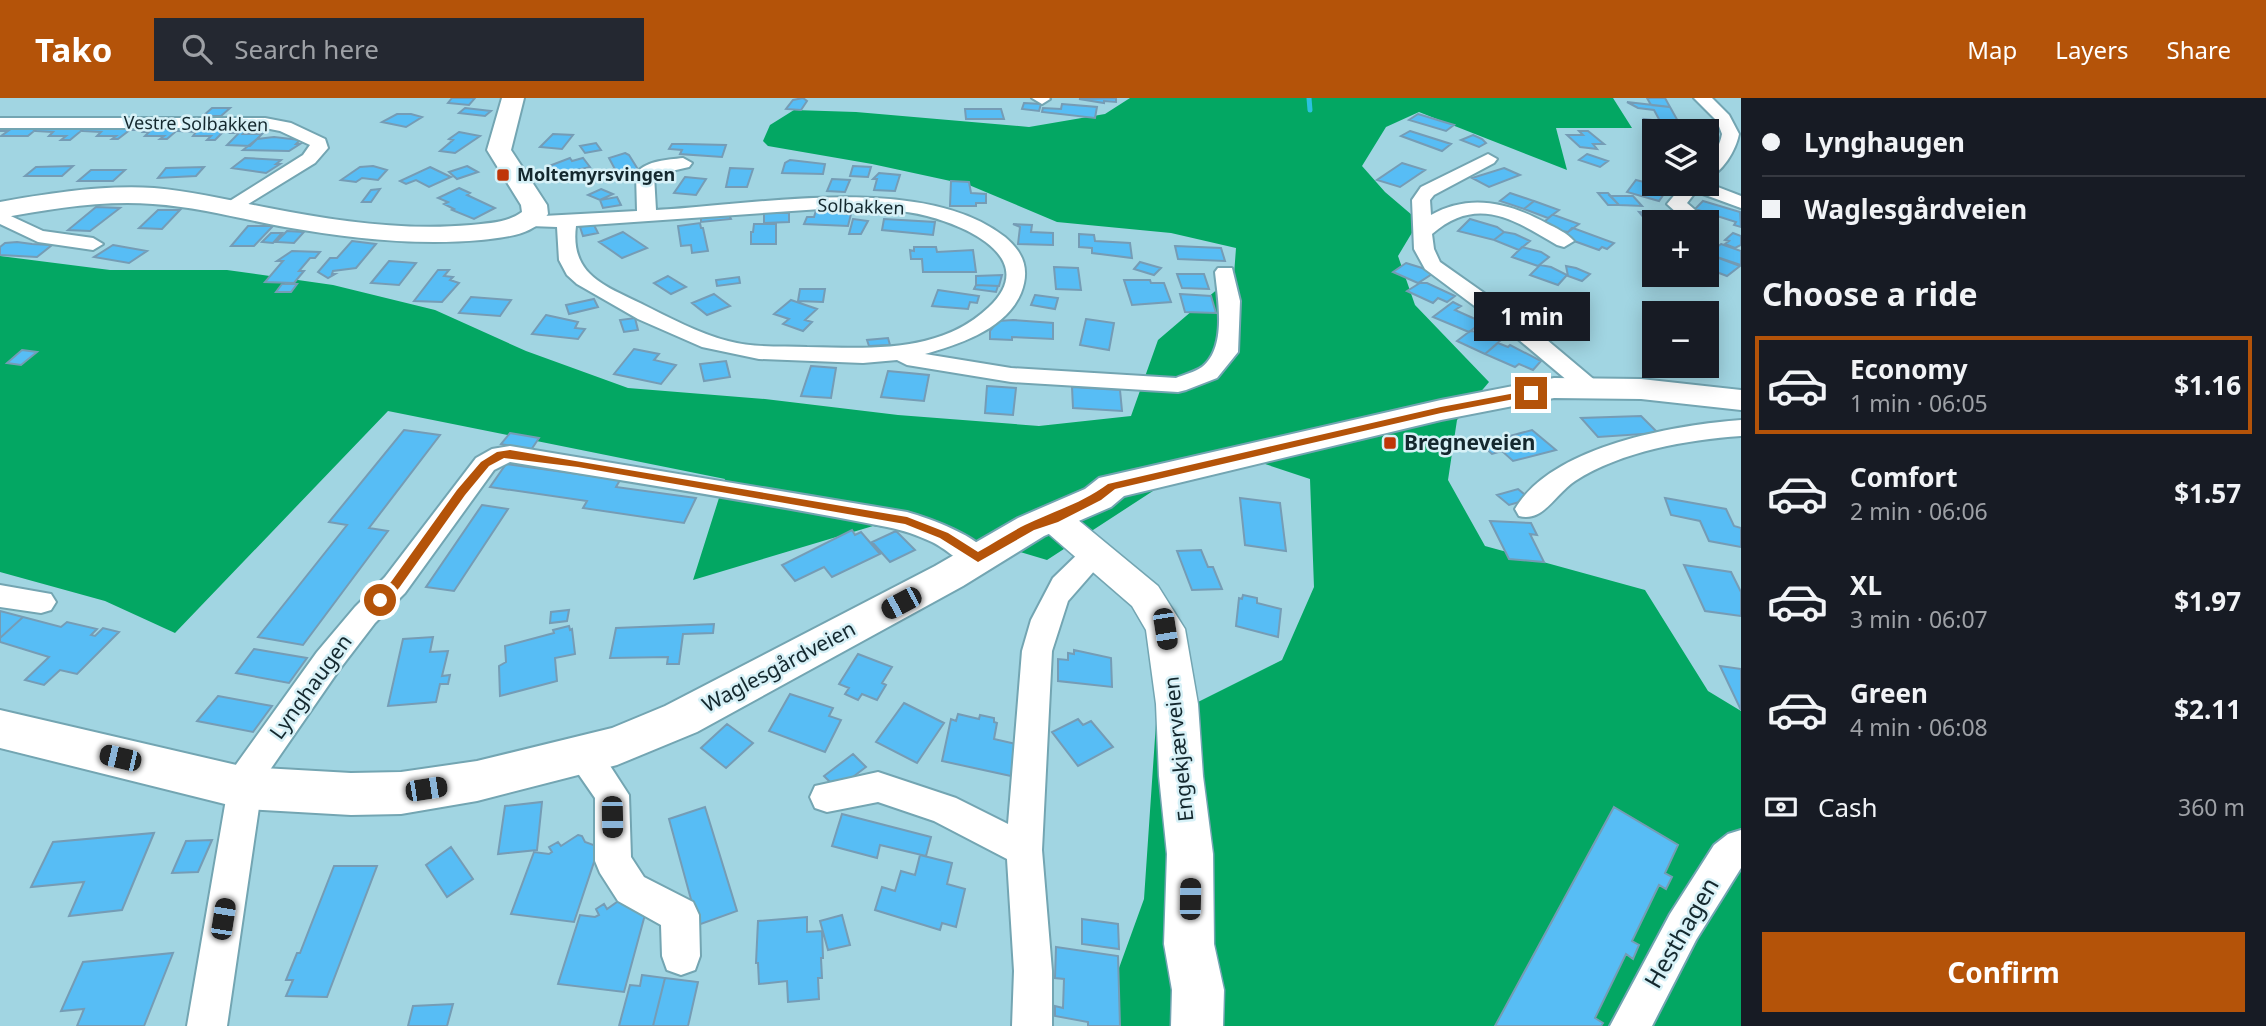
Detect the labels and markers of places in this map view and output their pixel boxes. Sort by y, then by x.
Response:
place label: Moltemyrsvingen [517,162,675,186]
marker: Moltemyrsvingen [495,167,511,183]
place label: Bregneveien [1404,428,1536,456]
marker: Bregneveien [1382,435,1398,451]

